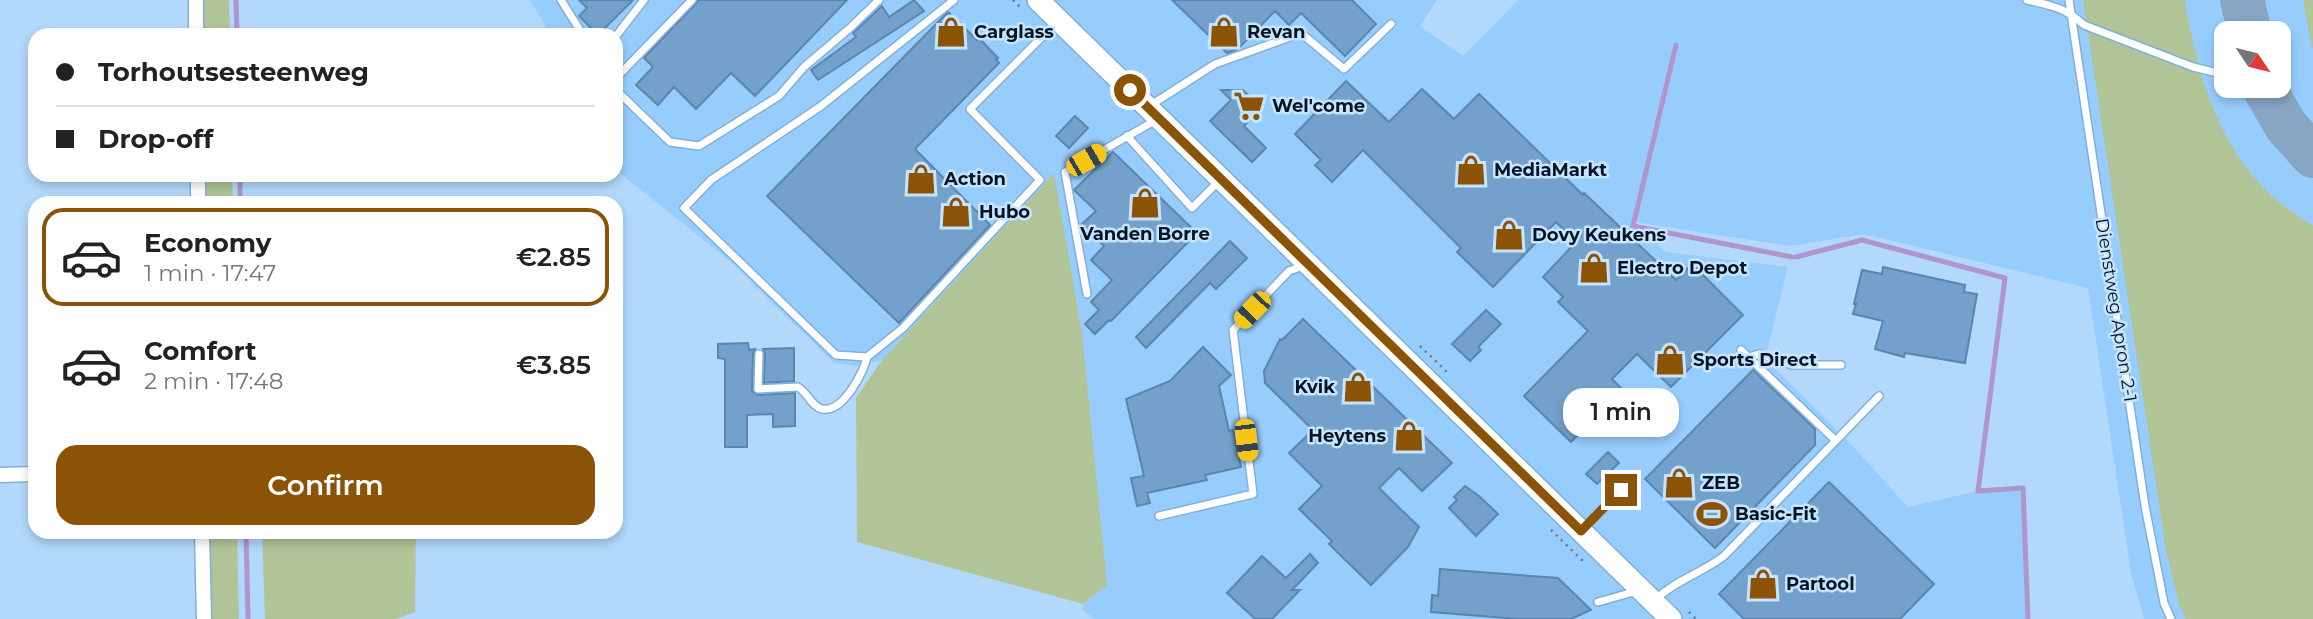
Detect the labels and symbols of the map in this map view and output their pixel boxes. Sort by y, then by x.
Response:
shop icon: Carglass [934,15,968,49]
shop icon: Revan [1207,15,1241,49]
place label: Carglass [974,21,1054,43]
place label: Revan [1247,21,1305,43]
north arrow [2214,21,2291,98]
route start [1114,74,1146,106]
supermarket icon: Wel'come [1232,89,1266,123]
place label: Wel'come [1272,95,1365,117]
car [1063,140,1110,180]
shop icon: MediaMarkt [1454,153,1488,187]
place label: MediaMarkt [1494,159,1607,181]
shop icon: Action [904,162,938,196]
place label: Action [943,168,1006,190]
shop icon: Vanden Borre [1128,186,1162,220]
shop icon: Hubo [939,195,973,229]
place label: Hubo [979,201,1030,223]
street label: Dienstweg Apron 2-1 [2091,217,2141,403]
shop icon: Dovy Keukens [1492,218,1526,252]
place label: Vanden Borre [1079,223,1210,245]
place label: Dovy Keukens [1532,224,1667,246]
shop icon: Electro Depot [1577,251,1611,285]
place label: Electro Depot [1617,257,1747,279]
car [1230,288,1275,332]
shop icon: Sports Direct [1653,343,1687,377]
place label: Sports Direct [1693,349,1817,371]
shop icon: Kvik [1341,370,1375,404]
place label: Kvik [1294,376,1335,398]
callout: 1 min [1563,388,1679,438]
car [1234,418,1259,462]
shop icon: Heytens [1392,419,1426,453]
place label: Heytens [1308,425,1386,447]
shop icon: ZEB [1662,466,1696,500]
place label: ZEB [1702,472,1740,494]
route end [1605,474,1637,506]
sports icon: Basic-Fit [1695,497,1729,531]
place label: Basic-Fit [1735,503,1817,525]
shop icon: Partool [1746,567,1780,601]
place label: Partool [1786,573,1855,595]

